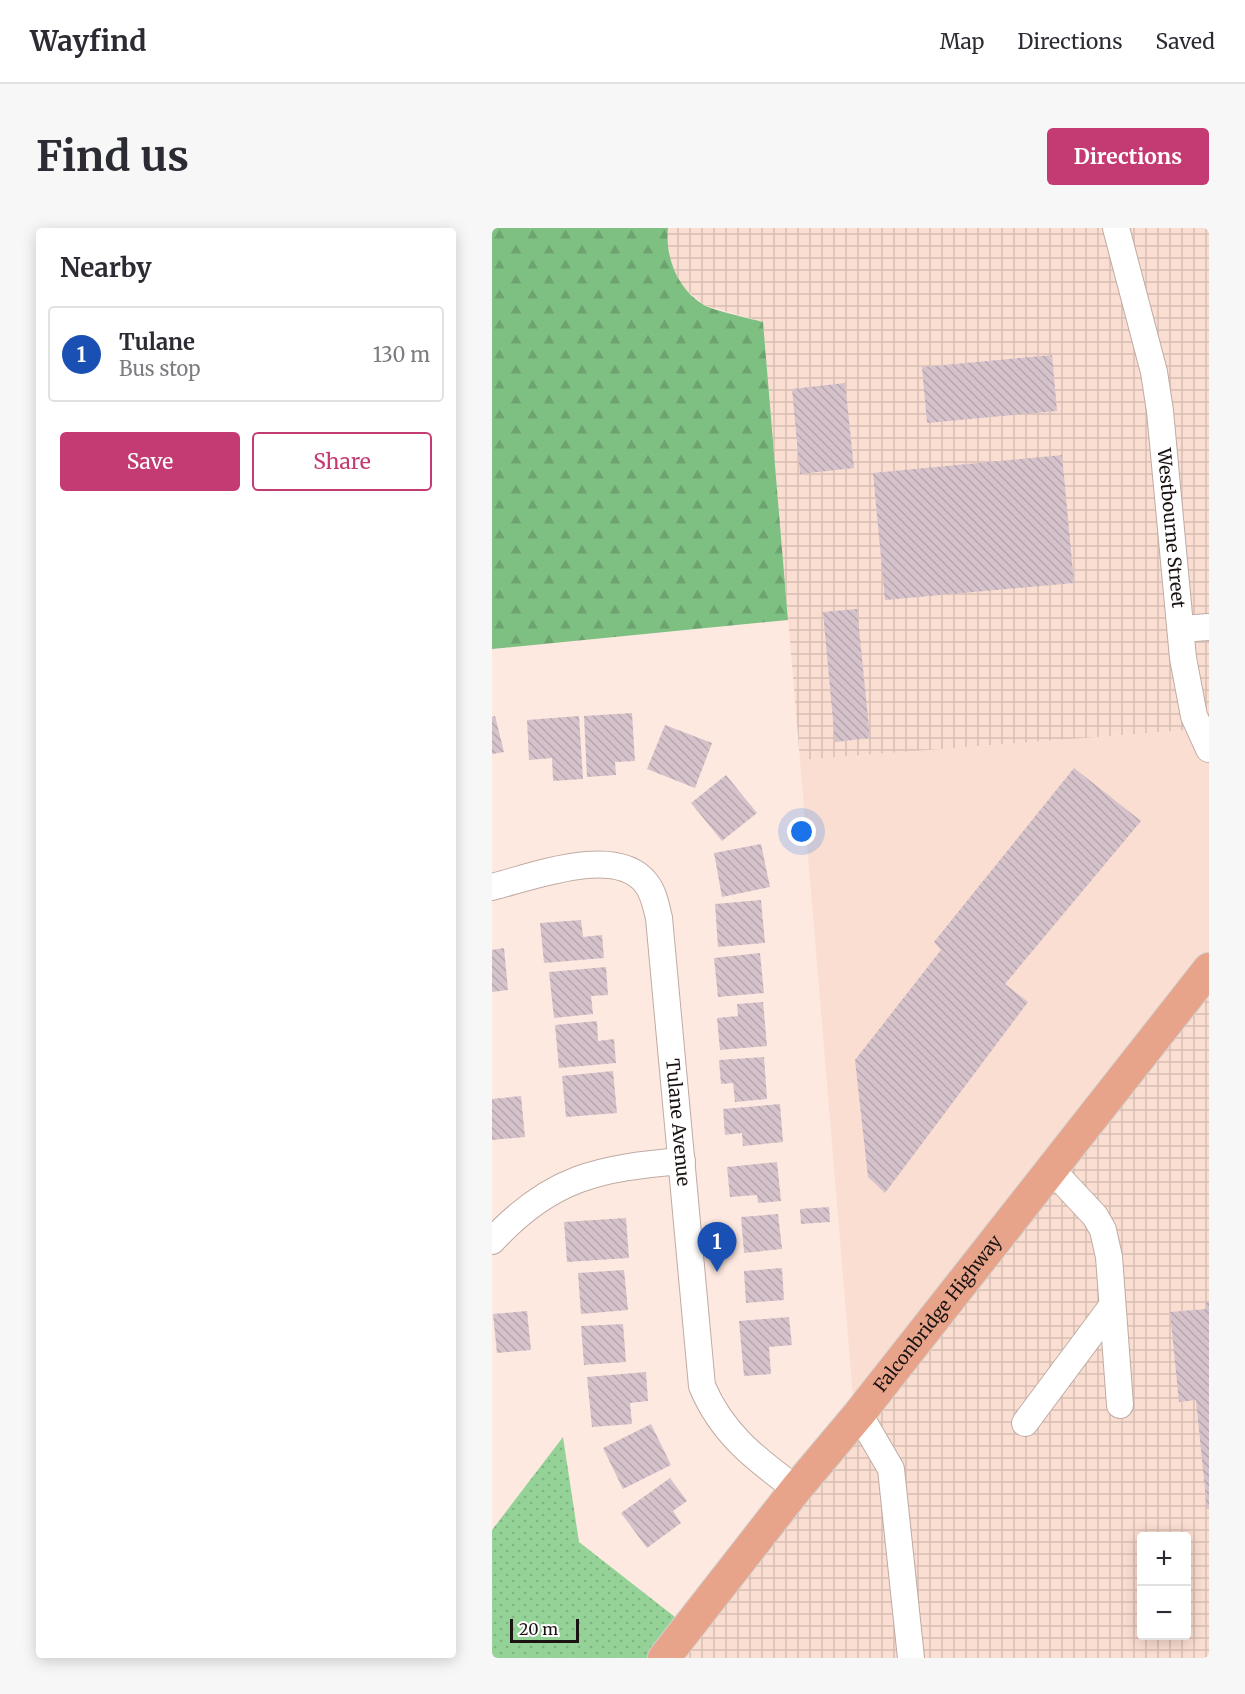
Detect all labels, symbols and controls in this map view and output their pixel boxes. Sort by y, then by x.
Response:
text: Wayfind [30,23,146,59]
text: Map [940,28,984,55]
text: Directions [1017,28,1122,55]
text: Saved [1155,28,1215,55]
button: Directions [1047,128,1209,185]
text: Find us [36,130,189,182]
text: Nearby [60,251,152,284]
text: Tulane [119,328,195,356]
text: 1 [77,342,86,367]
text: 130 m [373,342,430,367]
text: Bus stop [119,356,201,381]
button: Save [60,432,240,491]
button: Share [252,432,432,491]
street label: Westbourne Street [1152,446,1190,609]
your location [787,817,816,846]
street label: Tulane Avenue [661,1058,696,1187]
pin: 1 [698,1222,736,1272]
street label: Falconbridge Highway [869,1230,1007,1397]
map controls [1137,1532,1191,1640]
button: + [1137,1532,1191,1586]
button: − [1137,1586,1191,1640]
scale bar [510,1616,579,1644]
text: 20 m [519,1619,558,1639]

